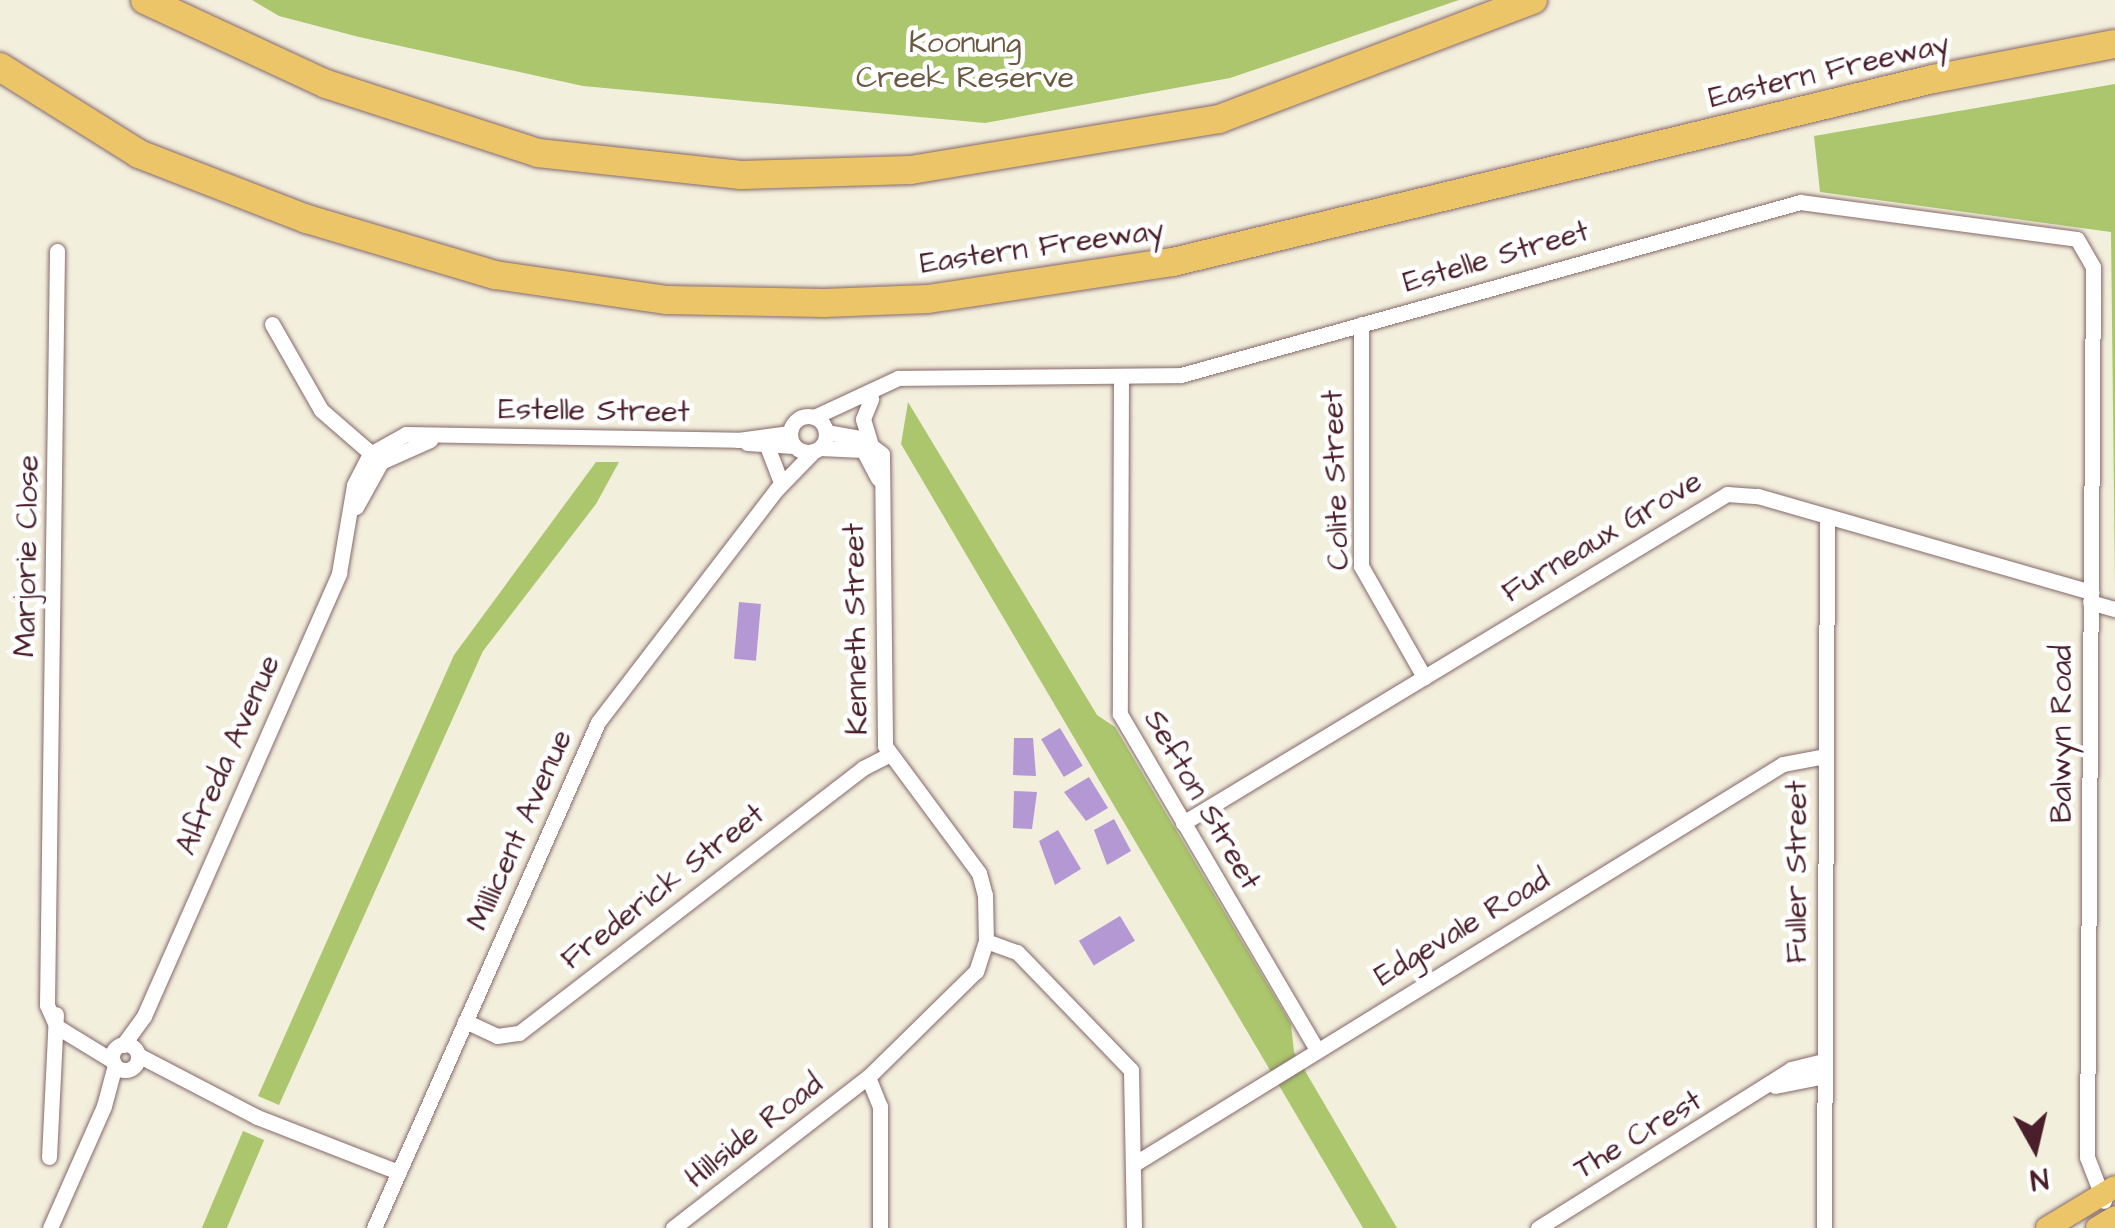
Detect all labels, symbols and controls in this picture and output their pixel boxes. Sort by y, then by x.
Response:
park label: Koonung Creek Reserve [856,25,1074,96]
street label: Eastern Freeway [1705,26,1953,116]
street label: Eastern Freeway [918,212,1166,282]
street label: Estelle Street [1399,213,1593,301]
street label: Colite Street [1315,389,1357,571]
street label: Estelle Street [498,391,690,431]
street label: Marjorie Close [7,455,47,657]
street label: Furneaux Grove [1496,463,1708,611]
street label: Kenneth Street [836,523,876,735]
street label: Balwyn Road [2044,645,2080,823]
street label: Alfreda Avenue [168,650,288,860]
street label: Sefton Street [1136,704,1268,896]
street label: Millicent Avenue [460,724,580,936]
street label: Fuller Street [1779,781,1815,963]
street label: Frederick Street [554,796,772,978]
street label: Edgevale Road [1368,862,1556,994]
street label: Hillside Road [678,1066,830,1196]
street label: The Crest [1567,1083,1709,1187]
north arrow [1985,1098,2085,1198]
text: N [2028,1158,2051,1199]

